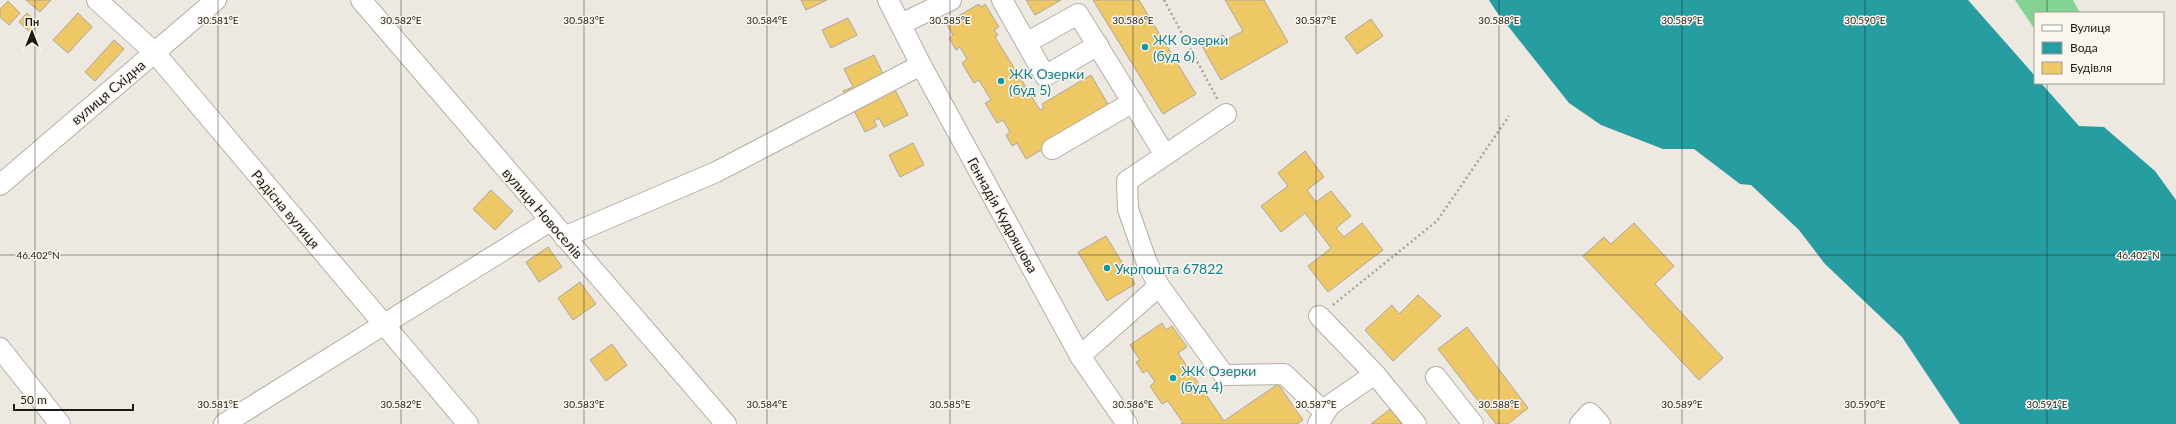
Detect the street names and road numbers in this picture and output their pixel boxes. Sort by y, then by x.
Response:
street label: вулиця Східна [67,56,149,128]
street label: Геннадія Кудряшова [964,154,1042,276]
street label: вулиця Новоселів [499,164,587,262]
street label: Радісна вулиця [248,166,324,252]

